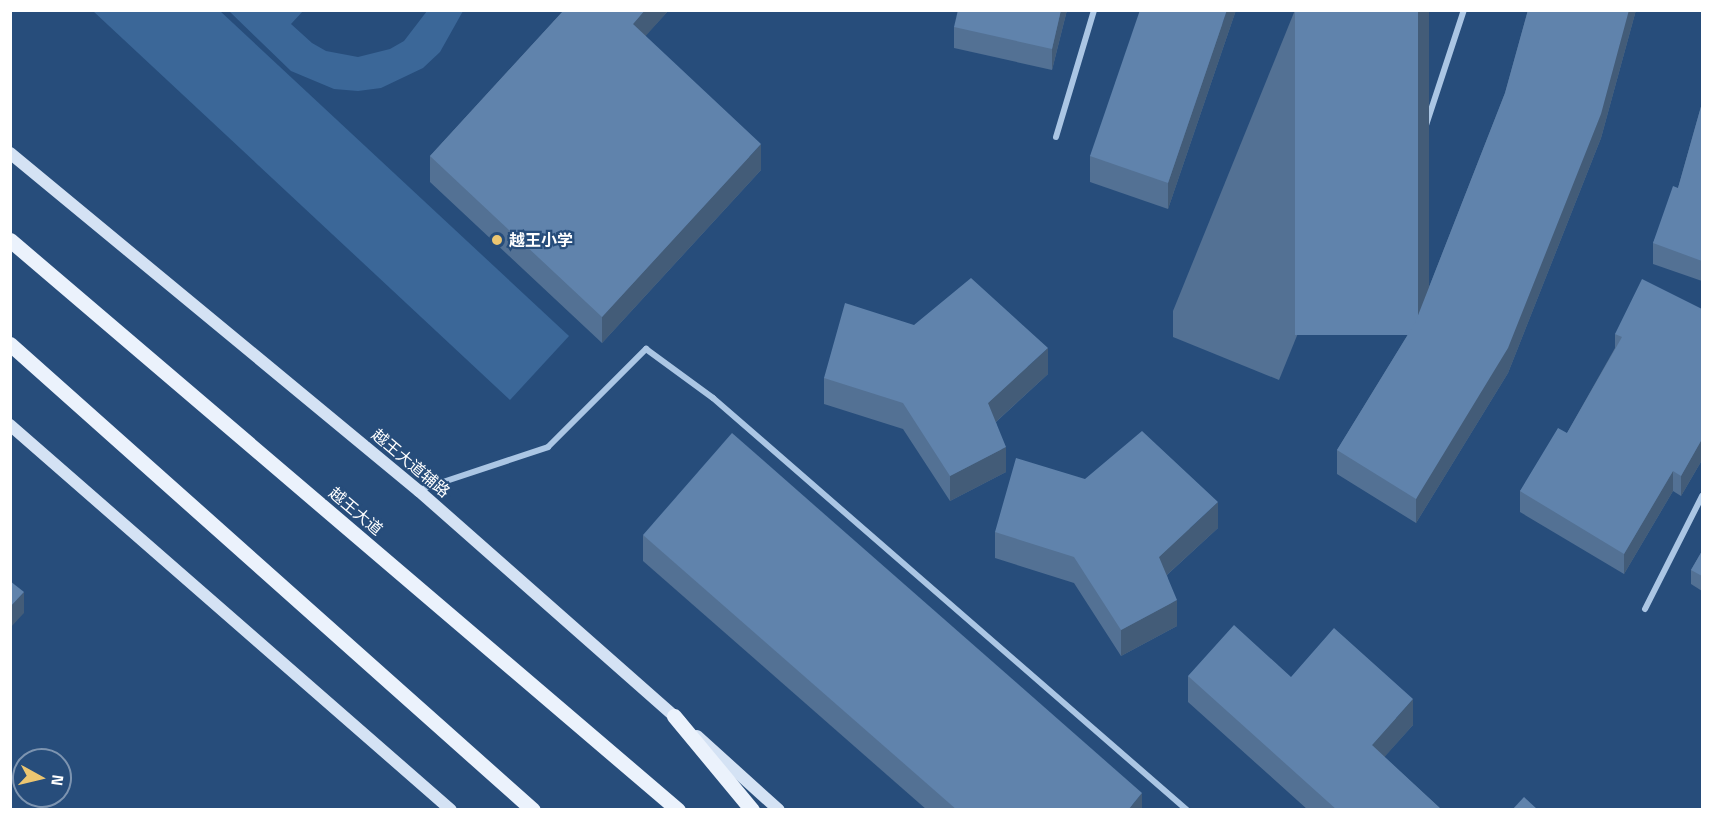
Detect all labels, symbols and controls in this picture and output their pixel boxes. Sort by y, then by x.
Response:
place label: 越王小学 [509,230,573,250]
marker: 越王小学 [490,233,504,247]
street label: 越王大道辅路 [368,425,454,501]
street label: 越王大道 [325,483,387,539]
north arrow [12,748,72,808]
text: N [45,773,70,787]

